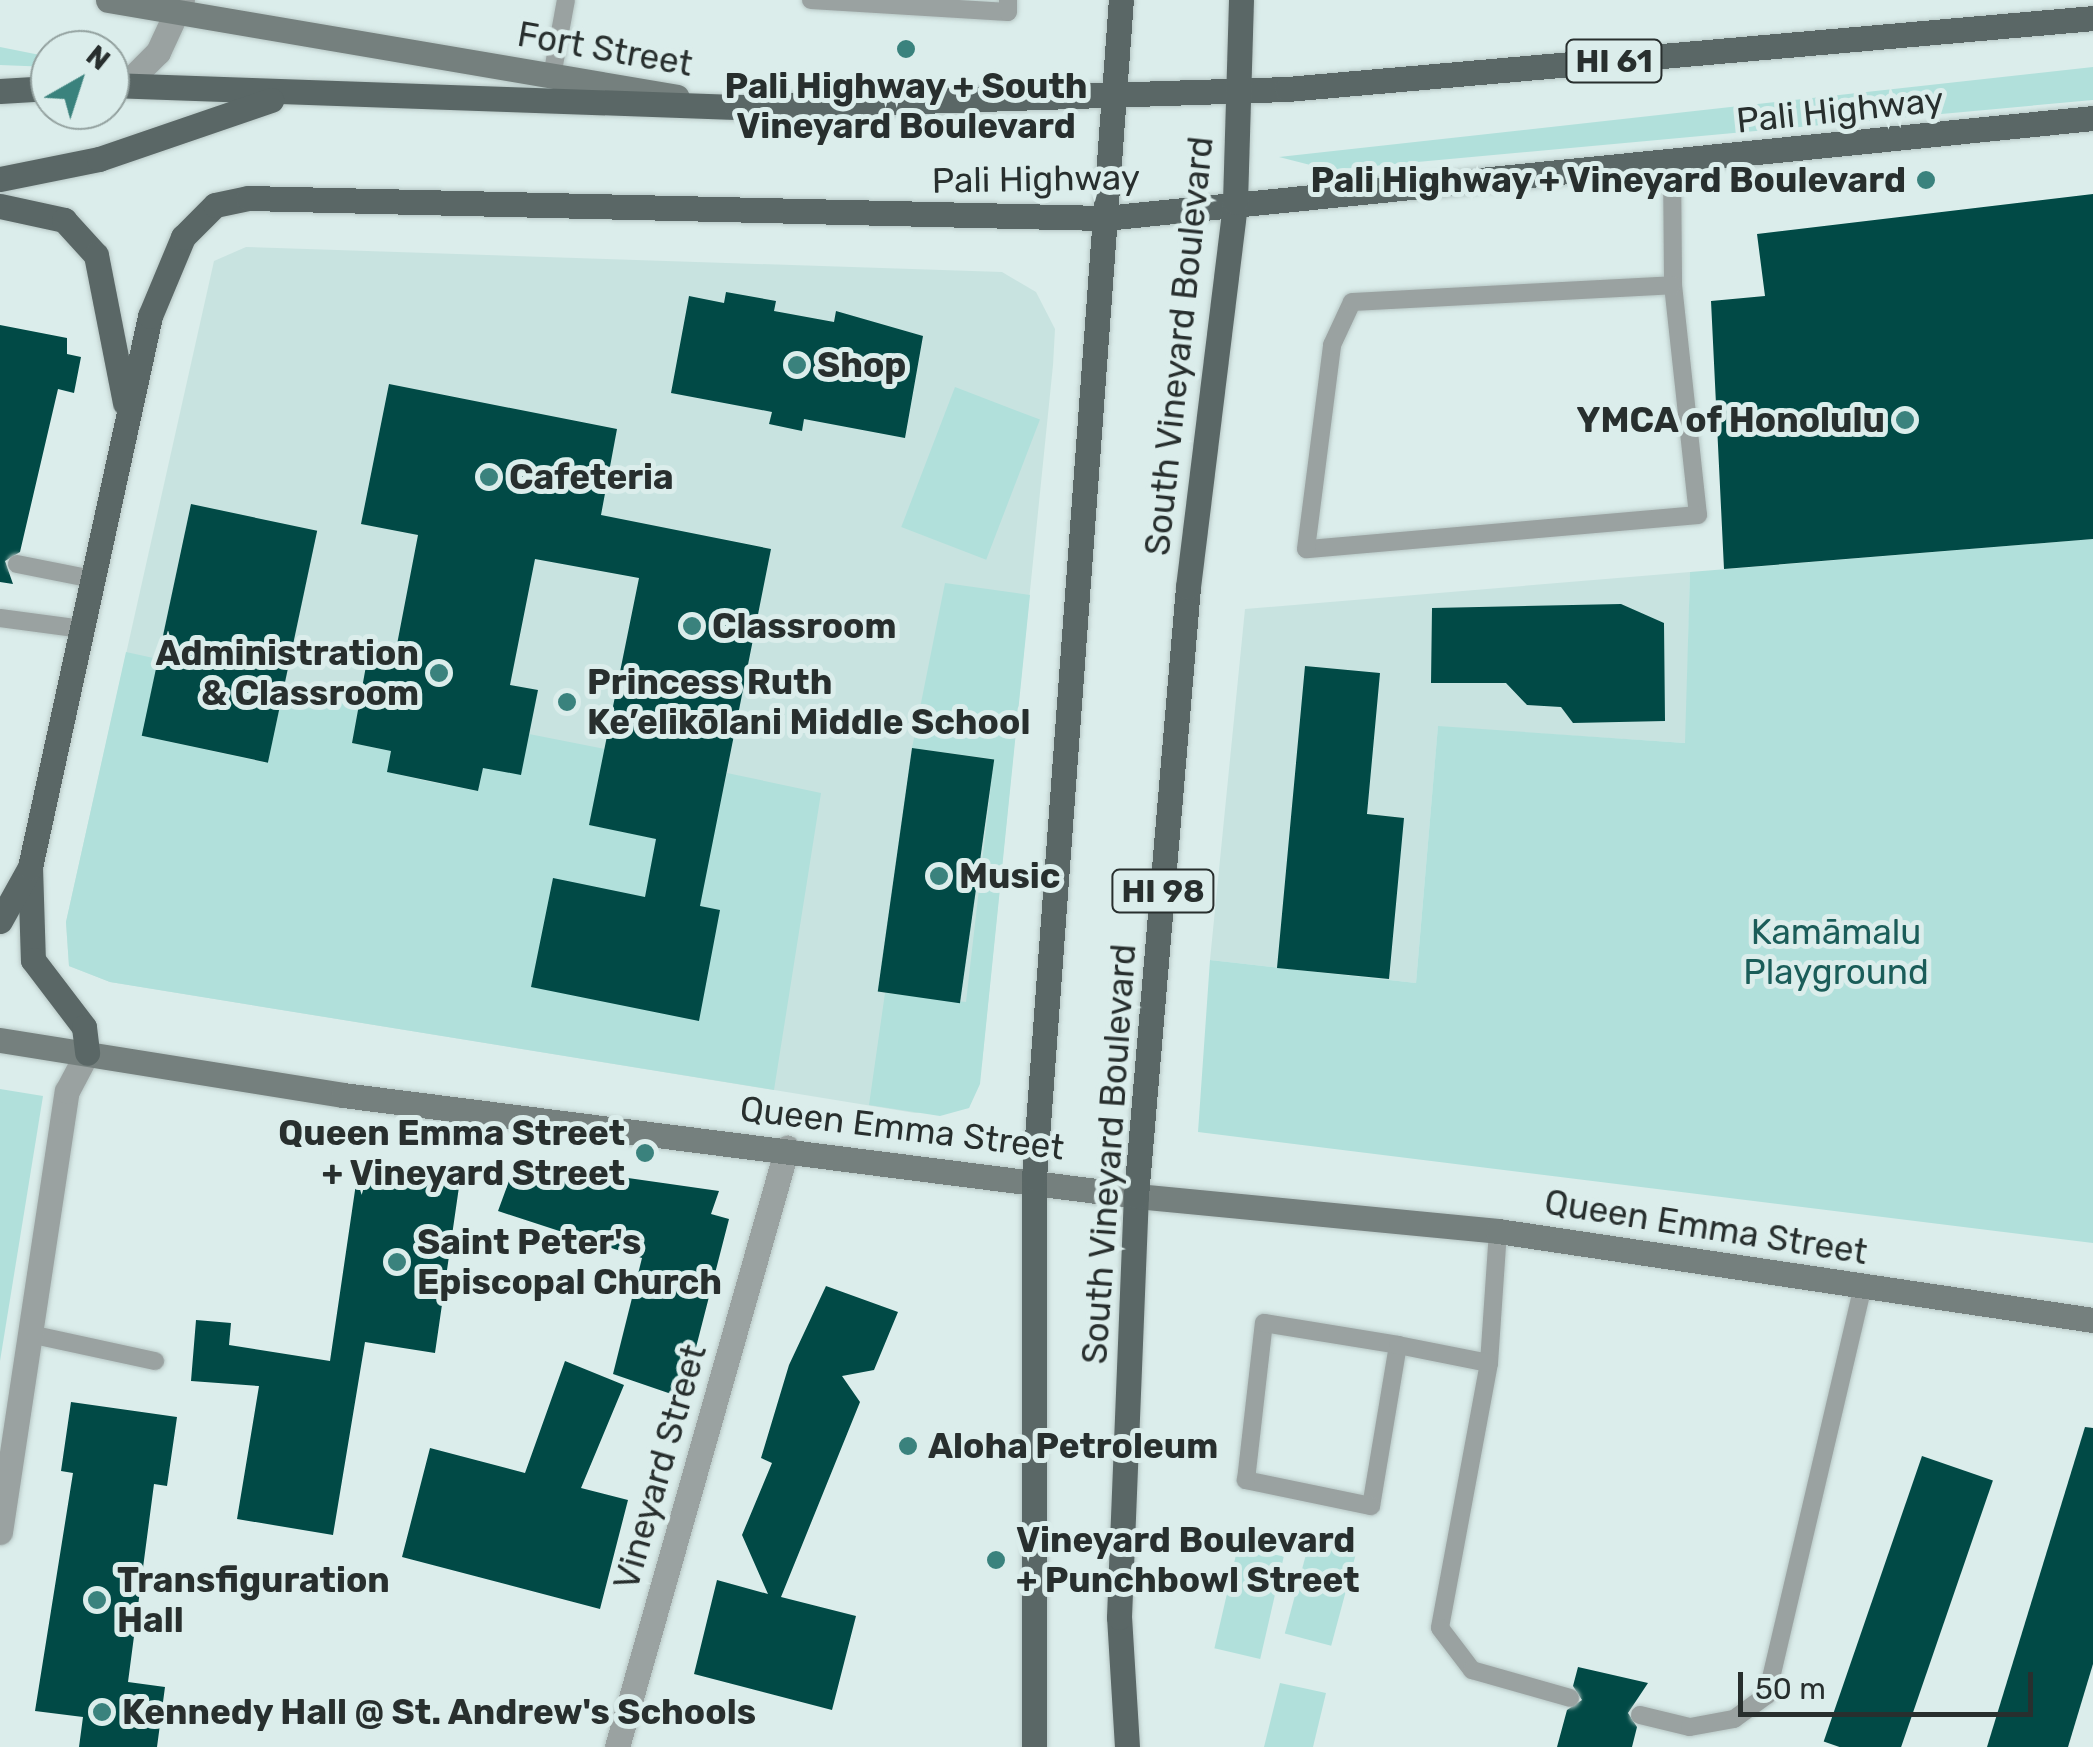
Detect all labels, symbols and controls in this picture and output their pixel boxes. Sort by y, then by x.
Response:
street label: Fort Street [514,13,696,85]
north arrow [30,30,130,130]
road number: HI 61 [1564,34,1664,88]
marker: Pali Highway + South Vineyard Boulevard [895,38,917,60]
text: N [80,39,116,77]
place label: Pali Highway + South Vineyard Boulevard [724,65,1088,147]
street label: Pali Highway [1734,78,1946,142]
street label: South Vineyard Boulevard [1136,134,1222,558]
street label: Pali Highway [932,156,1140,202]
place label: Pali Highway + Vineyard Boulevard [1309,159,1906,201]
marker: Pali Highway + Vineyard Boulevard [1915,169,1937,191]
place label: Shop [817,344,906,386]
marker: Shop [786,354,808,376]
place label: YMCA of Honolulu [1575,399,1885,441]
marker: YMCA of Honolulu [1894,409,1916,431]
place label: Cafeteria [509,456,674,498]
marker: Cafeteria [478,466,500,488]
place label: Classroom [712,605,897,647]
marker: Classroom [681,615,703,637]
place label: Administration & Classroom [156,632,419,714]
place label: Princess Ruth Ke’elikōlani Middle School [587,661,1030,743]
marker: Administration & Classroom [428,662,450,684]
marker: Princess Ruth Ke’elikōlani Middle School [556,691,578,713]
place label: Music [959,855,1060,897]
road number: HI 98 [1110,864,1216,918]
marker: Music [928,865,950,887]
park label: Kamāmalu Playground [1743,911,1929,993]
street label: South Vineyard Boulevard [1073,942,1145,1366]
street label: Queen Emma Street [738,1087,1066,1169]
place label: Queen Emma Street + Vineyard Street [278,1112,625,1194]
marker: Queen Emma Street + Vineyard Street [634,1142,656,1164]
street label: Queen Emma Street [1542,1181,1870,1273]
place label: Saint Peter's Episcopal Church [417,1221,722,1303]
marker: Saint Peter's Episcopal Church [386,1251,408,1273]
street label: Vineyard Street [605,1340,715,1594]
place label: Aloha Petroleum [928,1425,1218,1467]
marker: Aloha Petroleum [897,1435,919,1457]
place label: Vineyard Boulevard + Punchbowl Street [1016,1519,1360,1601]
marker: Vineyard Boulevard + Punchbowl Street [985,1549,1007,1571]
place label: Transfiguration Hall [117,1559,390,1641]
marker: Transfiguration Hall [86,1589,108,1611]
scale bar [1743,1652,2038,1714]
text: 50 m [1755,1671,1826,1707]
place label: Kennedy Hall @ St. Andrew's Schools [122,1691,758,1733]
marker: Kennedy Hall @ St. Andrew's Schools [91,1701,113,1723]

